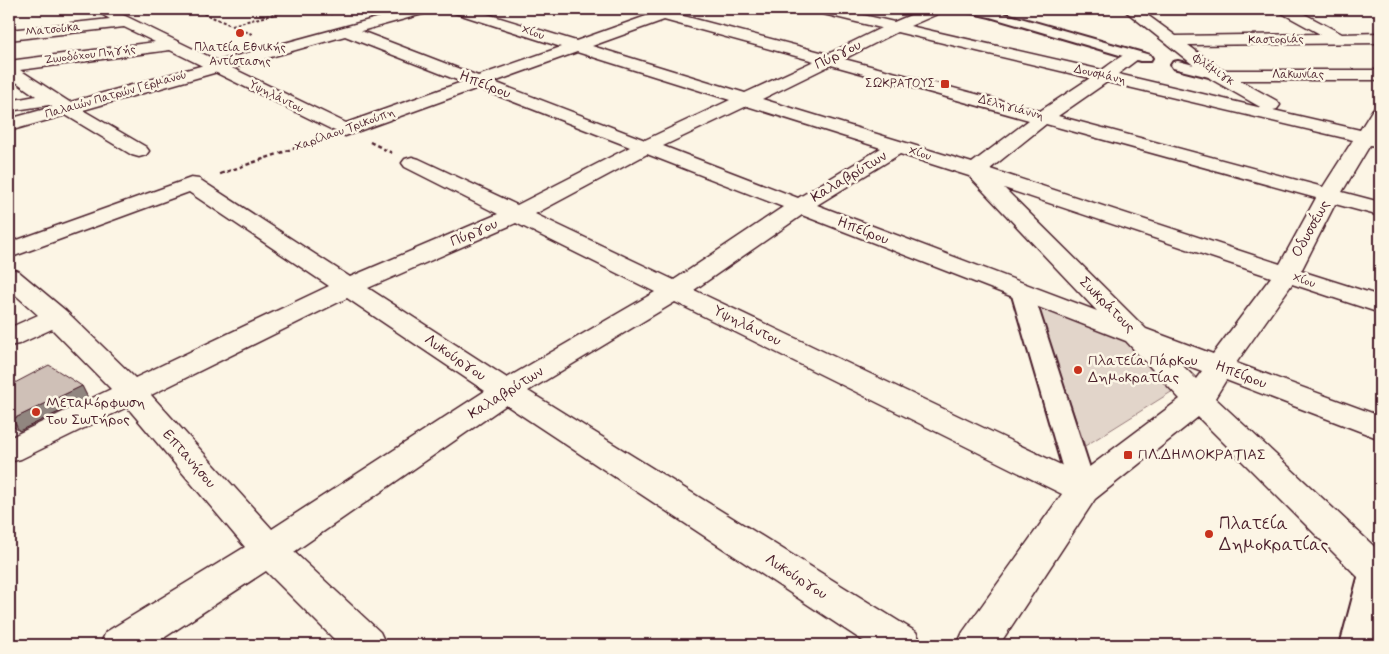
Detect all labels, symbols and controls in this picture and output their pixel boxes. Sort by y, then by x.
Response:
street label: Ματσούκα [25,19,81,41]
street label: Χίου [520,22,547,44]
marker: Πλατεία Εθνικής Αντίστασης [234,27,246,39]
street label: Καστοριάς [1248,32,1304,48]
street label: Πύργου [811,35,865,75]
place label: Πλατεία Εθνικής Αντίστασης [194,40,286,70]
street label: Ζωοδόχου Πηγής [43,41,137,69]
street label: Φλέμιγκ [1188,49,1238,90]
street label: Δουσμάνη [1072,61,1128,89]
street label: Ηπείρου [456,66,514,104]
street label: Παλαιών Πατρών Γερμανού [43,67,189,123]
street label: Λακωνίας [1272,67,1324,83]
place label: ΣΩΚΡΑΤΟΥΣ [865,76,935,92]
street label: Υψηλάντου [246,77,307,117]
marker: ΣΩΚΡΑΤΟΥΣ [939,78,951,90]
street label: Δεληγιάννη [977,92,1046,124]
street label: Χαρίλαου Τρικούπη [293,104,397,156]
street label: Χίου [907,143,934,165]
street label: Καλαβρύτων [807,146,891,208]
street label: Οδυσσέως [1287,196,1335,261]
street label: Ηπείρου [834,212,892,250]
street label: Πύργου [447,214,501,252]
street label: Χίου [1291,270,1318,292]
street label: Σωκράτους [1075,273,1140,338]
street label: Υψηλάντου [710,301,785,351]
street label: Λυκούργου [420,330,490,386]
place label: Πλατεία Πάρκου Δημοκρατίας [1088,351,1198,388]
street label: Ηπείρου [1212,356,1270,394]
street label: Καλαβρύτων [465,362,548,424]
marker: Πλατεία Πάρκου Δημοκρατίας [1072,364,1084,376]
place label: Μεταμόρφωση του Σωτήρος [45,393,146,430]
marker: Μεταμόρφωση του Σωτήρος [30,406,42,418]
street label: Επτανήσου [158,425,220,493]
place label: ΠΛ.ΔΗΜΟΚΡΑΤΙΑΣ [1138,445,1266,465]
marker: ΠΛ.ΔΗΜΟΚΡΑΤΙΑΣ [1122,449,1134,461]
place label: Πλατεία Δημοκρατίας [1219,512,1328,557]
marker: Πλατεία Δημοκρατίας [1203,528,1215,540]
street label: Λυκούργου [761,549,831,605]

